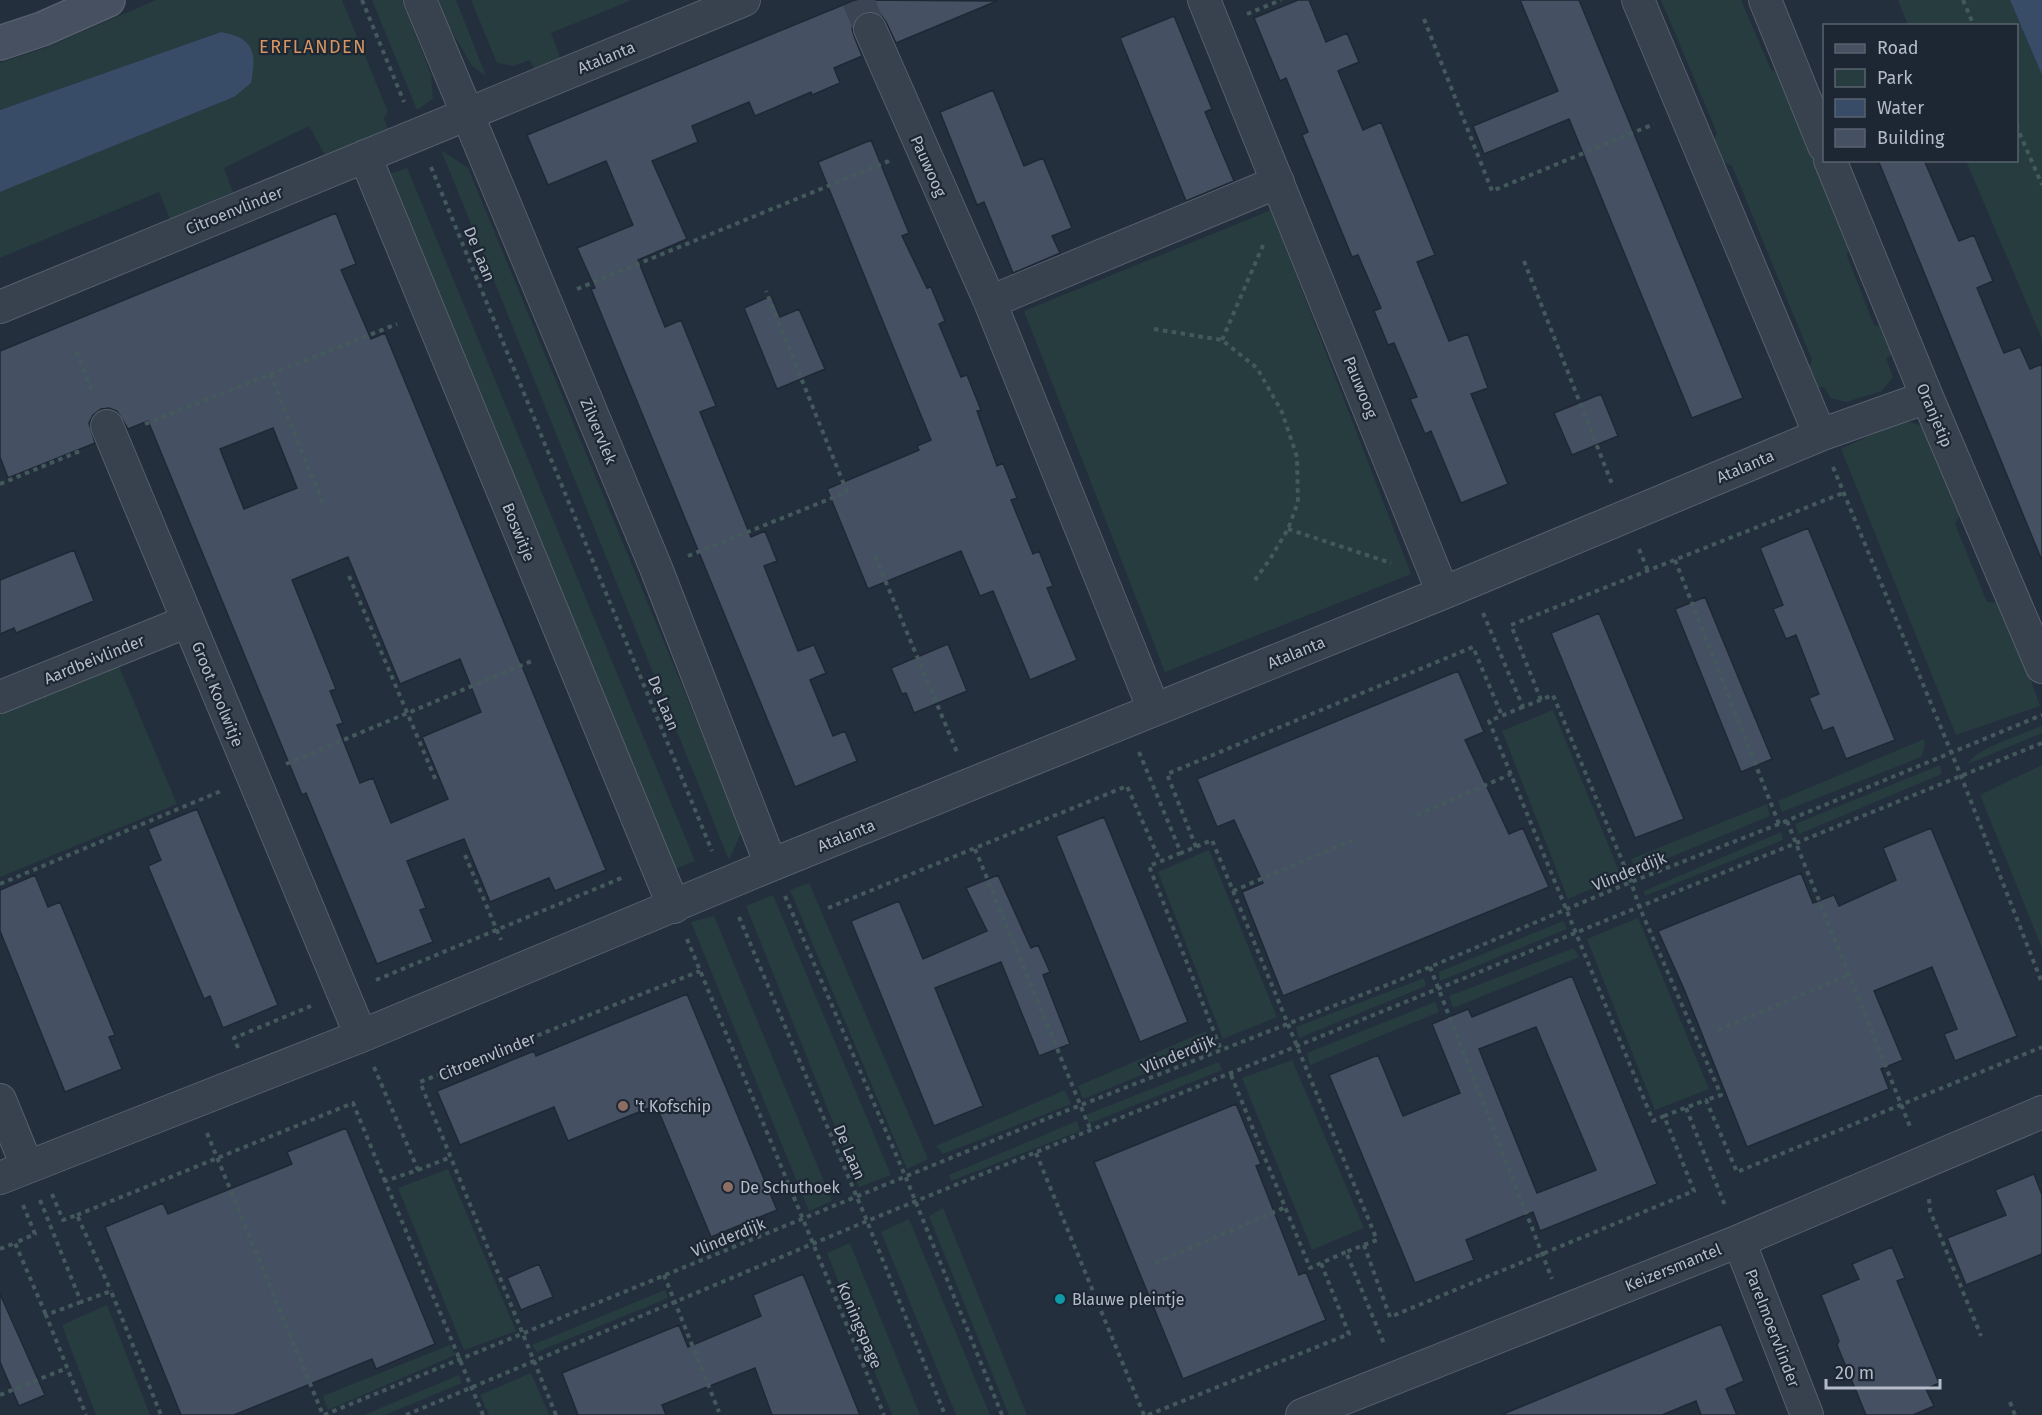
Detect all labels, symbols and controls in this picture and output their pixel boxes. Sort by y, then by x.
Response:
legend [1823,24,2018,162]
district label: ERFLANDEN [259,36,367,58]
street label: Atalanta [575,37,638,78]
text: Road [1877,37,1919,59]
text: Park [1877,67,1913,89]
text: Water [1877,97,1924,119]
text: Building [1877,127,1945,149]
street label: Pauwoog [907,133,951,200]
street label: Citroenvlinder [183,182,286,239]
street label: De Laan [460,224,499,285]
street label: Pauwoog [1340,354,1382,421]
street label: Oranjetip [1913,380,1957,450]
street label: Zilvervlek [576,395,621,468]
street label: Atalanta [1714,446,1777,487]
street label: Boswitje [498,500,539,564]
street label: Aardbeivlinder [41,630,148,688]
street label: Atalanta [1265,632,1328,673]
street label: Groot Koolwitje [188,639,247,750]
street label: De Laan [644,673,683,734]
street label: Atalanta [815,815,878,856]
street label: Vlinderdijk [1589,848,1670,895]
street label: Citroenvlinder [436,1028,539,1085]
street label: Vlinderdijk [1138,1031,1219,1078]
place label: 't Kofschip [635,1097,711,1116]
marker: 't Kofschip [616,1099,630,1113]
street label: De Laan [830,1122,870,1183]
place label: De Schuthoek [740,1178,841,1197]
marker: De Schuthoek [721,1180,735,1194]
street label: Vlinderdijk [688,1214,769,1261]
street label: Keizersmantel [1622,1239,1724,1295]
street label: Parelmoervlinder [1741,1266,1804,1391]
street label: Koningspage [833,1279,886,1371]
place label: Blauwe pleintje [1072,1290,1184,1309]
marker: Blauwe pleintje [1053,1292,1067,1306]
scale bar [1826,1352,1940,1390]
text: 20 m [1835,1362,1874,1384]

